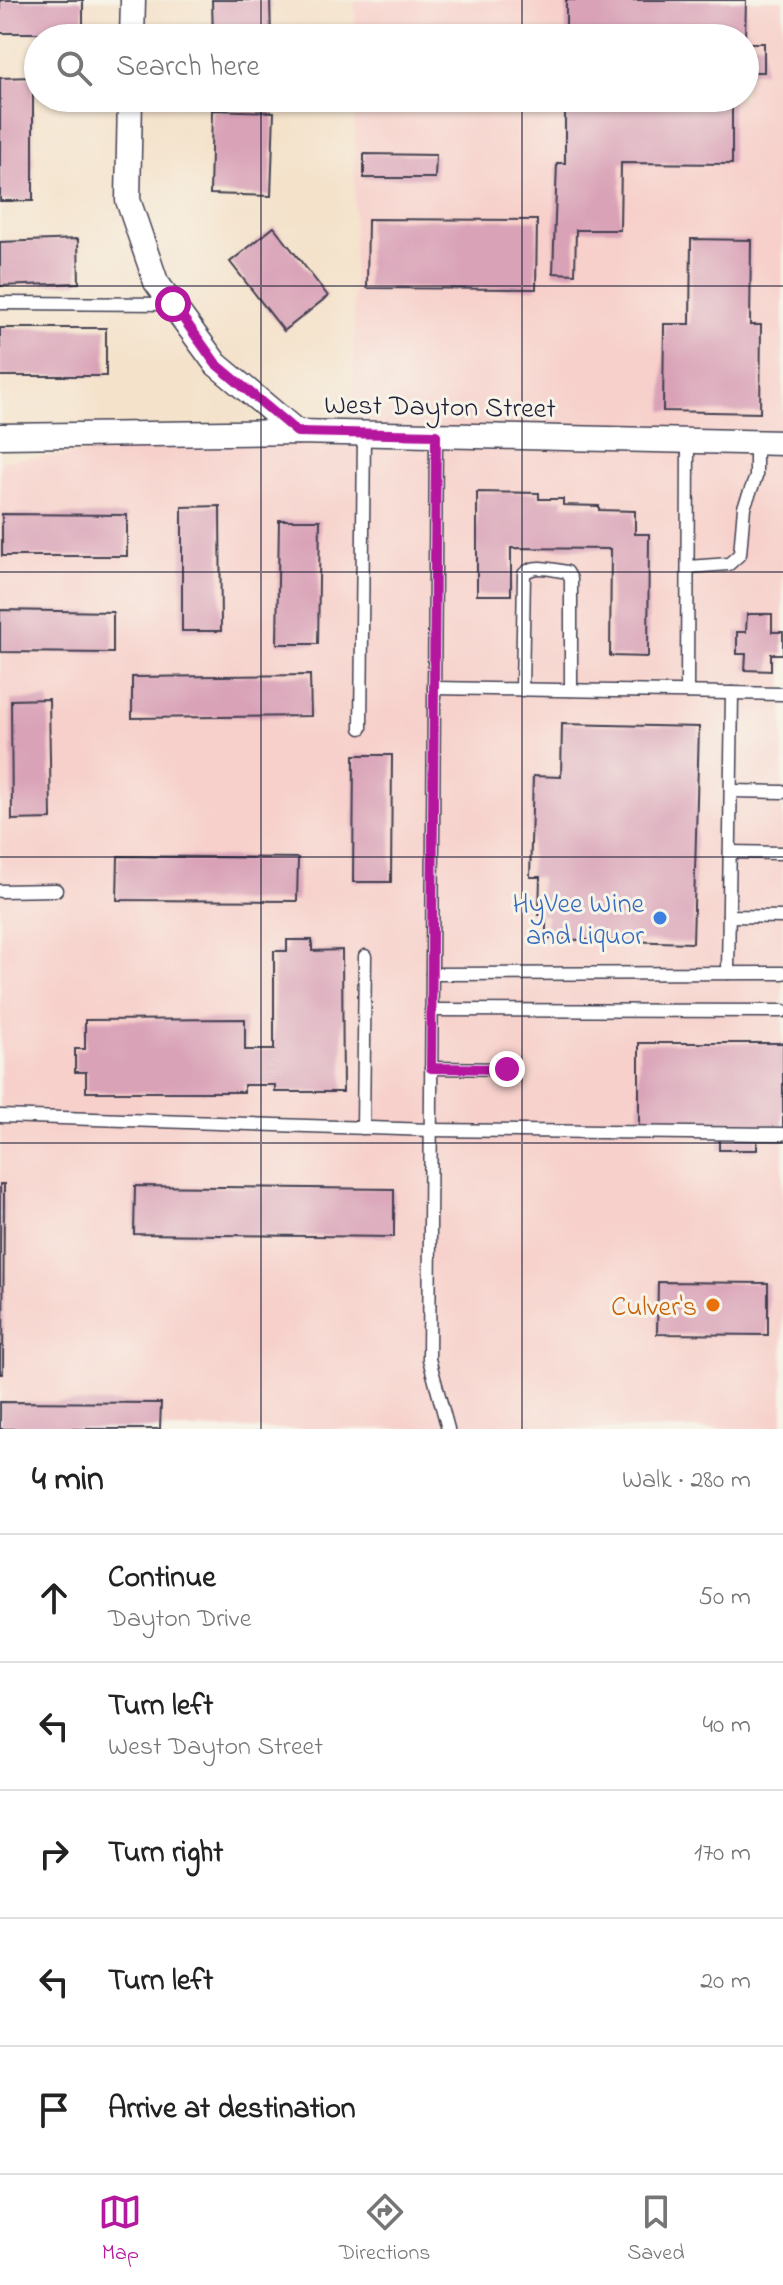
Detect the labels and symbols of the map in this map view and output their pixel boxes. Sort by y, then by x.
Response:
route start [155,286,191,322]
street label: West Dayton Street [324,386,556,431]
place label: HyVee Wine and Liquor [512,885,644,958]
marker: HyVee Wine and Liquor [651,909,669,927]
route end [489,1051,525,1087]
place label: Culver's [611,1288,697,1329]
marker: Culver's [704,1296,722,1314]

